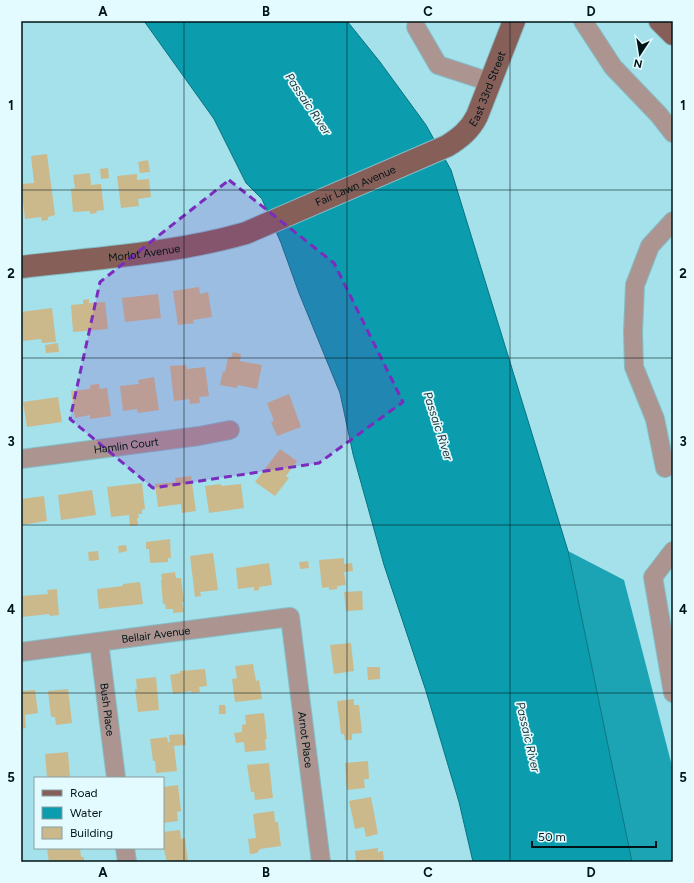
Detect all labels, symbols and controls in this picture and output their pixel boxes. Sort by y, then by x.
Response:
text: A [98,4,108,19]
text: B [262,4,270,19]
text: C [423,4,433,19]
text: D [586,4,596,19]
north arrow [620,34,660,74]
street label: East 33rd Street [466,49,508,129]
text: N [633,56,644,71]
water label: Passaic River [282,70,334,138]
text: 1 [8,98,14,113]
text: 1 [680,98,686,113]
street label: Fair Lawn Avenue [313,163,398,209]
street label: Morlot Avenue [108,241,181,264]
text: 2 [7,266,15,281]
text: 2 [679,266,687,281]
water label: Passaic River [420,390,456,463]
text: 3 [7,434,15,449]
text: 3 [679,434,687,449]
street label: Hamlin Court [93,435,159,456]
text: 4 [7,602,15,617]
text: 4 [679,602,687,617]
street label: Bellair Avenue [121,624,191,645]
street label: Bush Place [98,682,117,737]
water label: Passaic River [513,701,543,774]
street label: Arnot Place [296,711,316,769]
text: 5 [7,770,15,785]
text: 5 [679,770,687,785]
legend [34,777,164,849]
text: Road [70,786,98,800]
text: Water [70,806,102,820]
scale bar [532,823,656,849]
text: Building [70,826,113,840]
text: 50 m [538,830,566,844]
text: A [98,865,108,880]
text: B [262,865,270,880]
text: C [423,865,433,880]
text: D [586,865,596,880]

